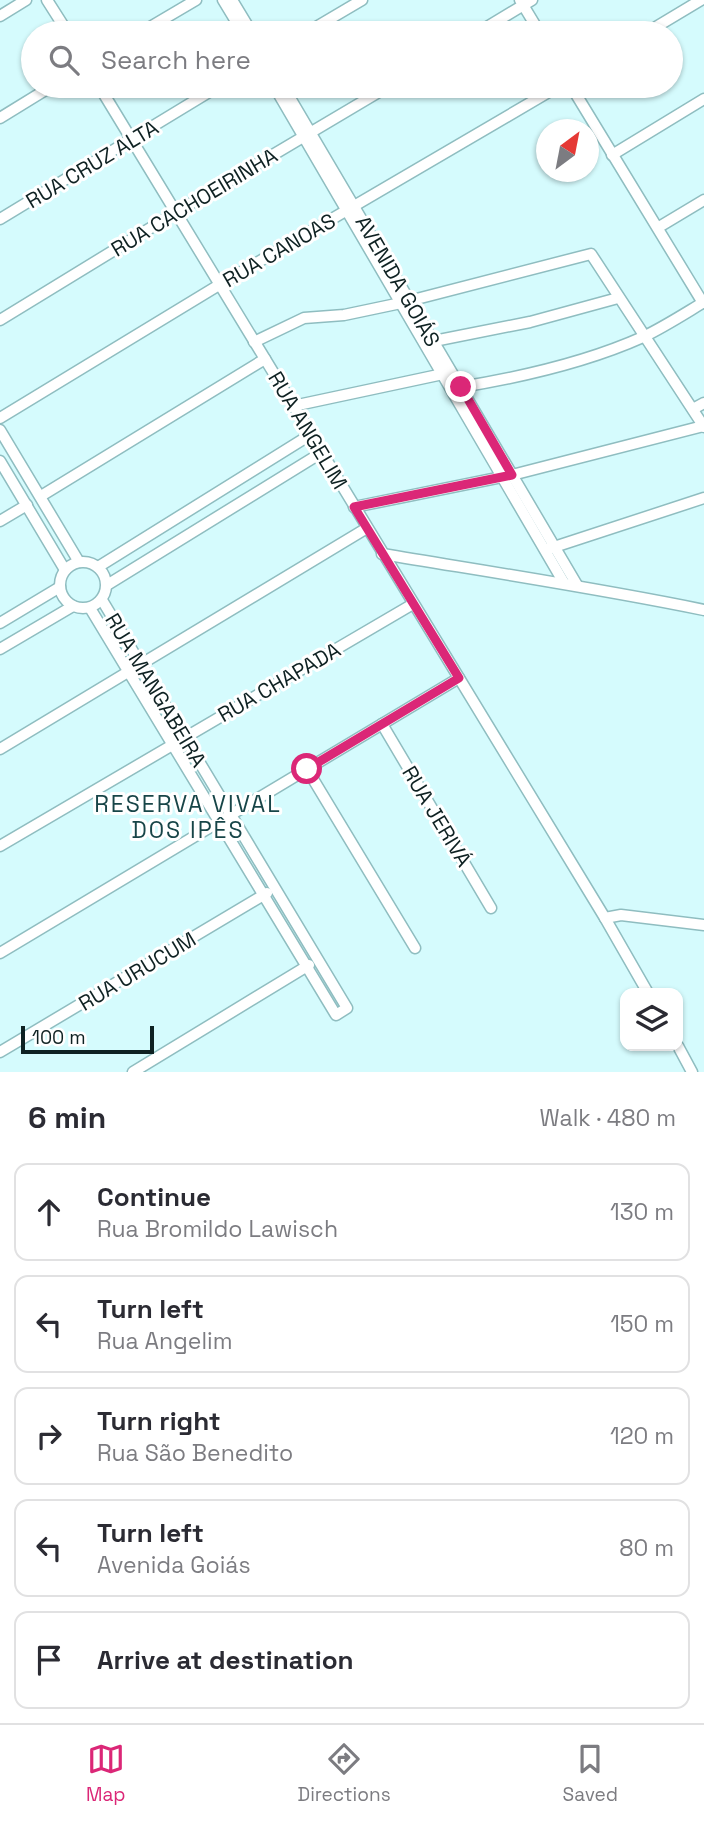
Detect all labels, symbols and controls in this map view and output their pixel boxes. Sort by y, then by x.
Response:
search box [21,21,683,98]
icon: search [45,41,83,79]
text: Search here [101,43,251,77]
street label: RUA CRUZ ALTA [21,114,163,214]
north arrow [536,119,599,182]
street label: RUA CACHOEIRINHA [106,142,282,262]
street label: RUA CANOAS [218,207,340,293]
street label: AVENIDA GOIÁS [350,211,446,351]
street label: RUA ANGELIM [262,366,354,494]
route end [445,371,476,402]
street label: RUA MANGABEIRA [99,608,213,772]
street label: RUA CHAPADA [213,636,345,728]
route start [291,753,322,784]
street label: RUA JERIVÁ [396,761,478,871]
district label: RESERVA VIVAL DOS IPÊS [94,789,282,845]
street label: RUA URUCUM [73,925,201,1017]
map controls [620,988,683,1051]
button: layers [620,988,683,1051]
scale bar [21,1023,154,1055]
text: 100 m [32,1025,86,1050]
text: 6 min [28,1098,106,1137]
text: Walk · 480 m [540,1103,676,1133]
text: Continue [97,1180,211,1214]
icon: ahead [30,1193,68,1231]
text: 130 m [610,1197,674,1227]
text: Rua Bromildo Lawisch [97,1214,338,1244]
text: Turn left [97,1292,204,1326]
icon: left [30,1305,68,1343]
text: 150 m [610,1309,674,1339]
text: Rua Angelim [97,1326,232,1356]
text: Turn right [97,1404,221,1438]
icon: right [30,1417,68,1455]
text: 120 m [610,1421,674,1451]
text: Rua São Benedito [97,1438,293,1468]
text: Turn left [97,1516,204,1550]
icon: left [30,1529,68,1567]
text: 80 m [619,1533,674,1563]
text: Avenida Goiás [97,1550,251,1580]
icon: arrive [30,1641,68,1679]
text: Arrive at destination [97,1643,354,1677]
tab: Map [86,1740,126,1807]
tab: Directions [298,1740,391,1807]
tab: Saved [563,1740,618,1807]

